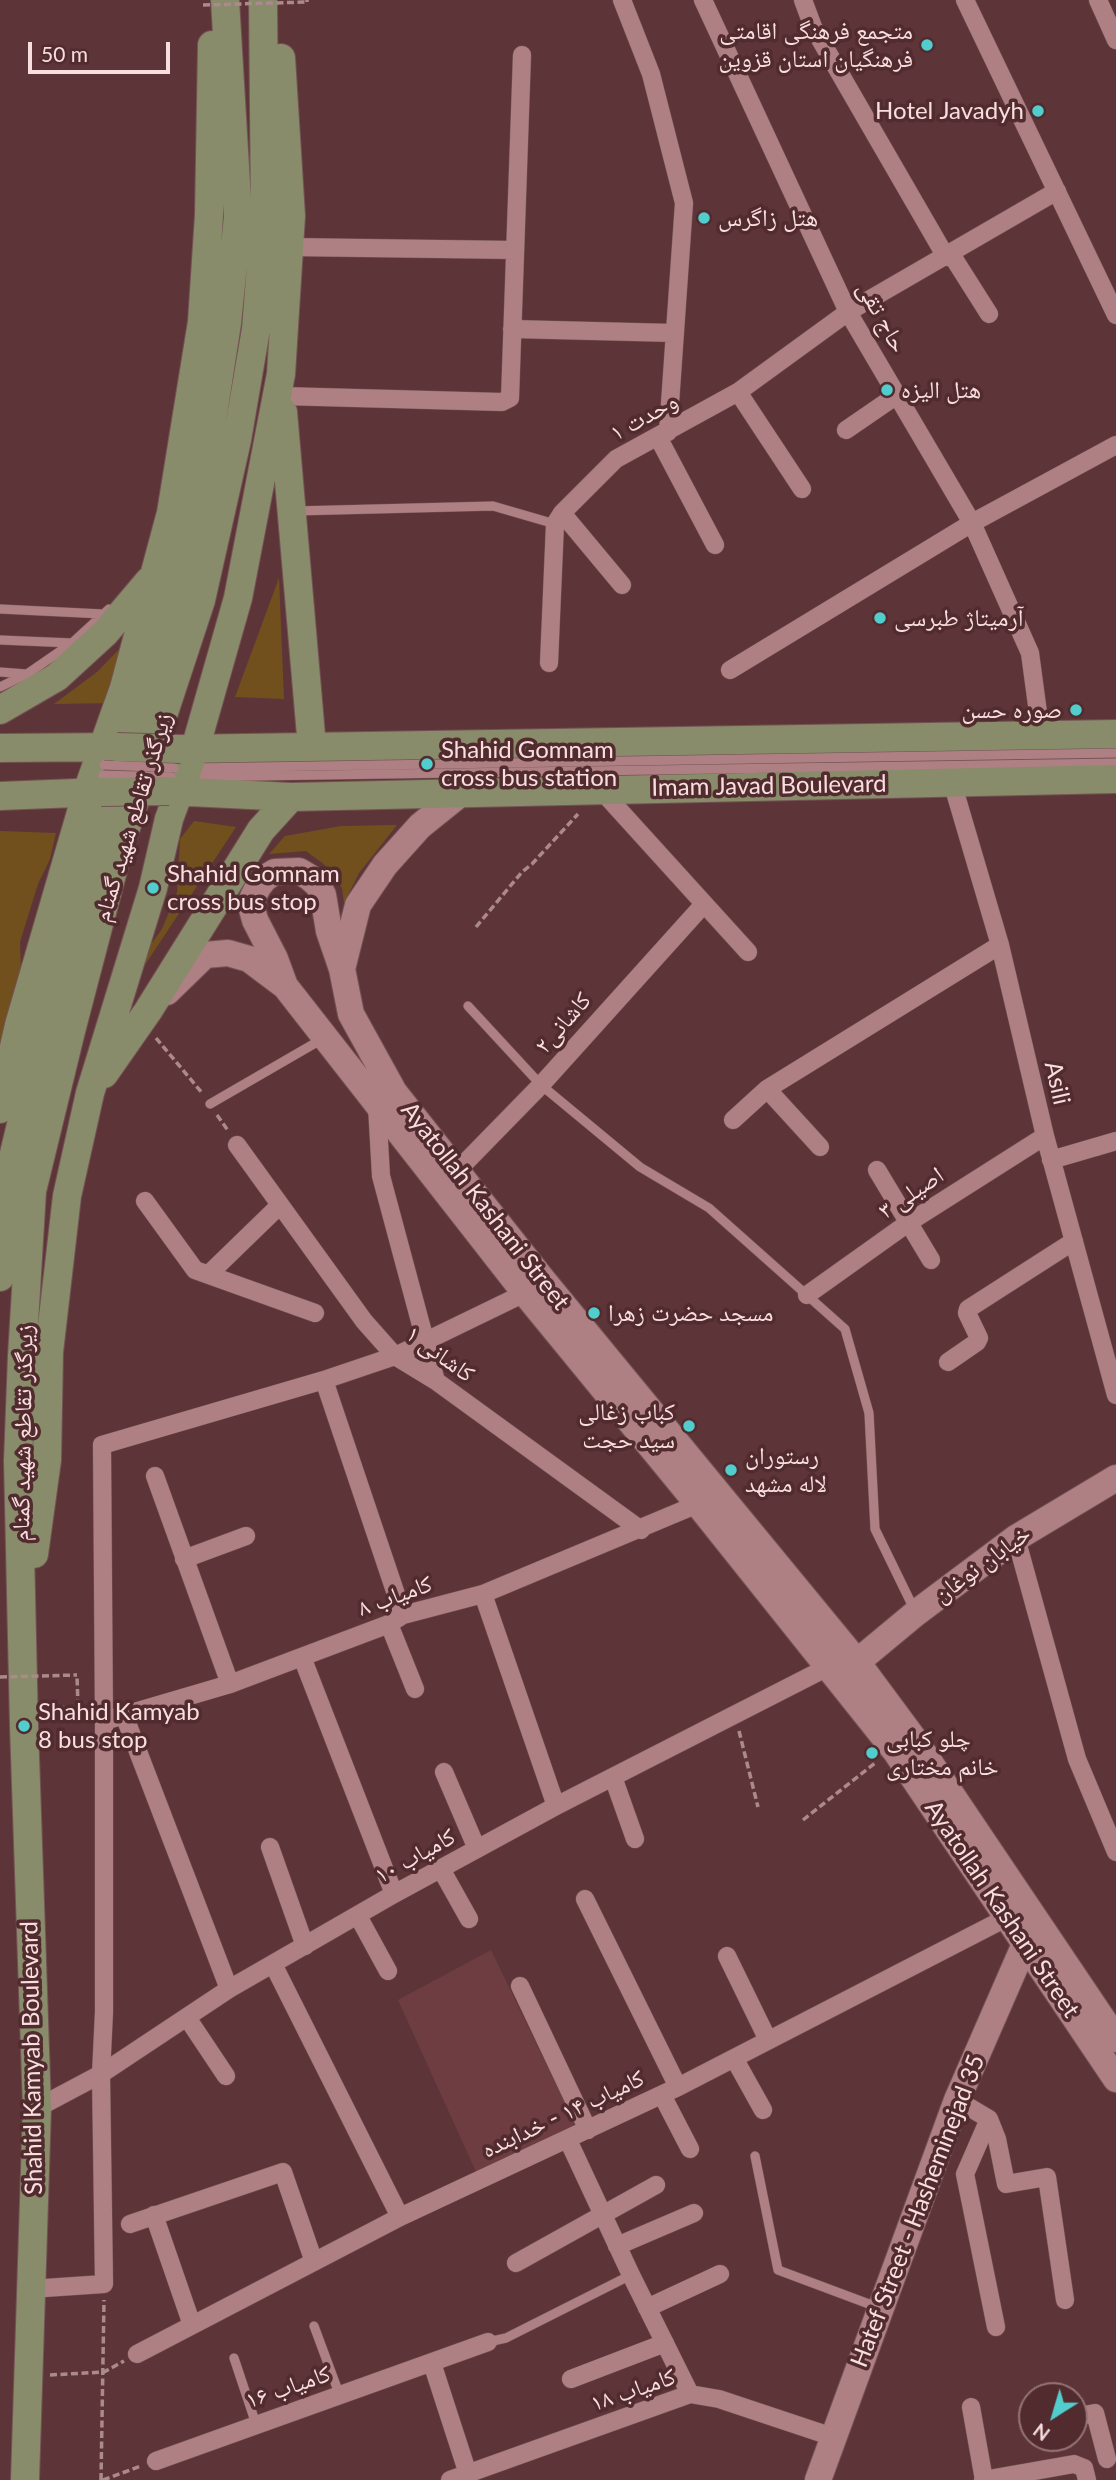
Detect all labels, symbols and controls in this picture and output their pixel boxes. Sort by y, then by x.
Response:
place label: متجمع فرهنگی اقامتی فرهنگیان استان قزوین [718,17,913,73]
scale bar [32,28,173,72]
marker: متجمع فرهنگی اقامتی فرهنگیان استان قزوین [919,37,935,53]
text: 50 m [41,41,88,66]
place label: Hotel Javadyh [875,97,1024,125]
marker: Hotel Javadyh [1030,103,1046,119]
place label: هتل زاگرس [718,204,818,232]
marker: هتل زاگرس [696,210,712,226]
street label: حاج تقی [851,276,913,358]
place label: هتل الیزه [901,376,981,404]
marker: هتل الیزه [879,382,895,398]
street label: وحدت ۱ [605,387,683,447]
place label: آرمیتاژ طبرسی [894,604,1024,632]
marker: آرمیتاژ طبرسی [872,610,888,626]
place label: صوره حسن [961,696,1062,724]
marker: صوره حسن [1068,702,1084,718]
street label: زیرگذر تقاطع شهید گمنام [88,709,178,925]
place label: Shahid Gomnam cross bus station [441,736,617,792]
marker: Shahid Gomnam cross bus station [419,756,435,772]
street label: Imam Javad Boulevard [651,770,887,802]
place label: Shahid Gomnam cross bus stop [167,860,340,916]
marker: Shahid Gomnam cross bus stop [145,880,161,896]
street label: کاشانی۲ [529,986,597,1060]
street label: Asili [1038,1058,1076,1108]
street label: Ayatollah Kashani Street [395,1096,575,1316]
street label: اصیلی ۳ [873,1161,949,1225]
place label: مسجد حضرت زهرا [608,1299,774,1327]
marker: مسجد حضرت زهرا [586,1305,602,1321]
street label: کاشانی ۱ [400,1319,480,1389]
street label: زیرگذر تقاطع شهید گمنام [7,1324,39,1542]
place label: کباب زغالی سید حجت [578,1398,675,1454]
marker: کباب زغالی سید حجت [681,1418,697,1434]
place label: رستوران لاله مشهد [745,1442,827,1498]
marker: رستوران لاله مشهد [723,1462,739,1478]
street label: خیابان نوغان [928,1519,1036,1609]
street label: کامیاب ۸ [354,1569,436,1623]
place label: Shahid Kamyab 8 bus stop [38,1698,200,1754]
marker: Shahid Kamyab 8 bus stop [16,1718,32,1734]
place label: چلو کبابی خانم مختاری [886,1725,998,1781]
marker: چلو کبابی خانم مختاری [864,1745,880,1761]
street label: Ayatollah Kashani Street [918,1795,1086,2023]
street label: کامیاب ۱۰ [370,1822,460,1890]
street label: Shahid Kamyab Boulevard [15,1921,49,2195]
street label: Hatef Street - Hasheminejad 35 [845,2050,991,2372]
street label: کامیاب ۱۴ - خدابنده [477,2064,649,2164]
street label: کامیاب ۱۶ [242,2359,334,2415]
street label: کامیاب ۱۸ [587,2362,679,2418]
north arrow [1018,2382,1088,2452]
text: N [1029,2419,1054,2446]

